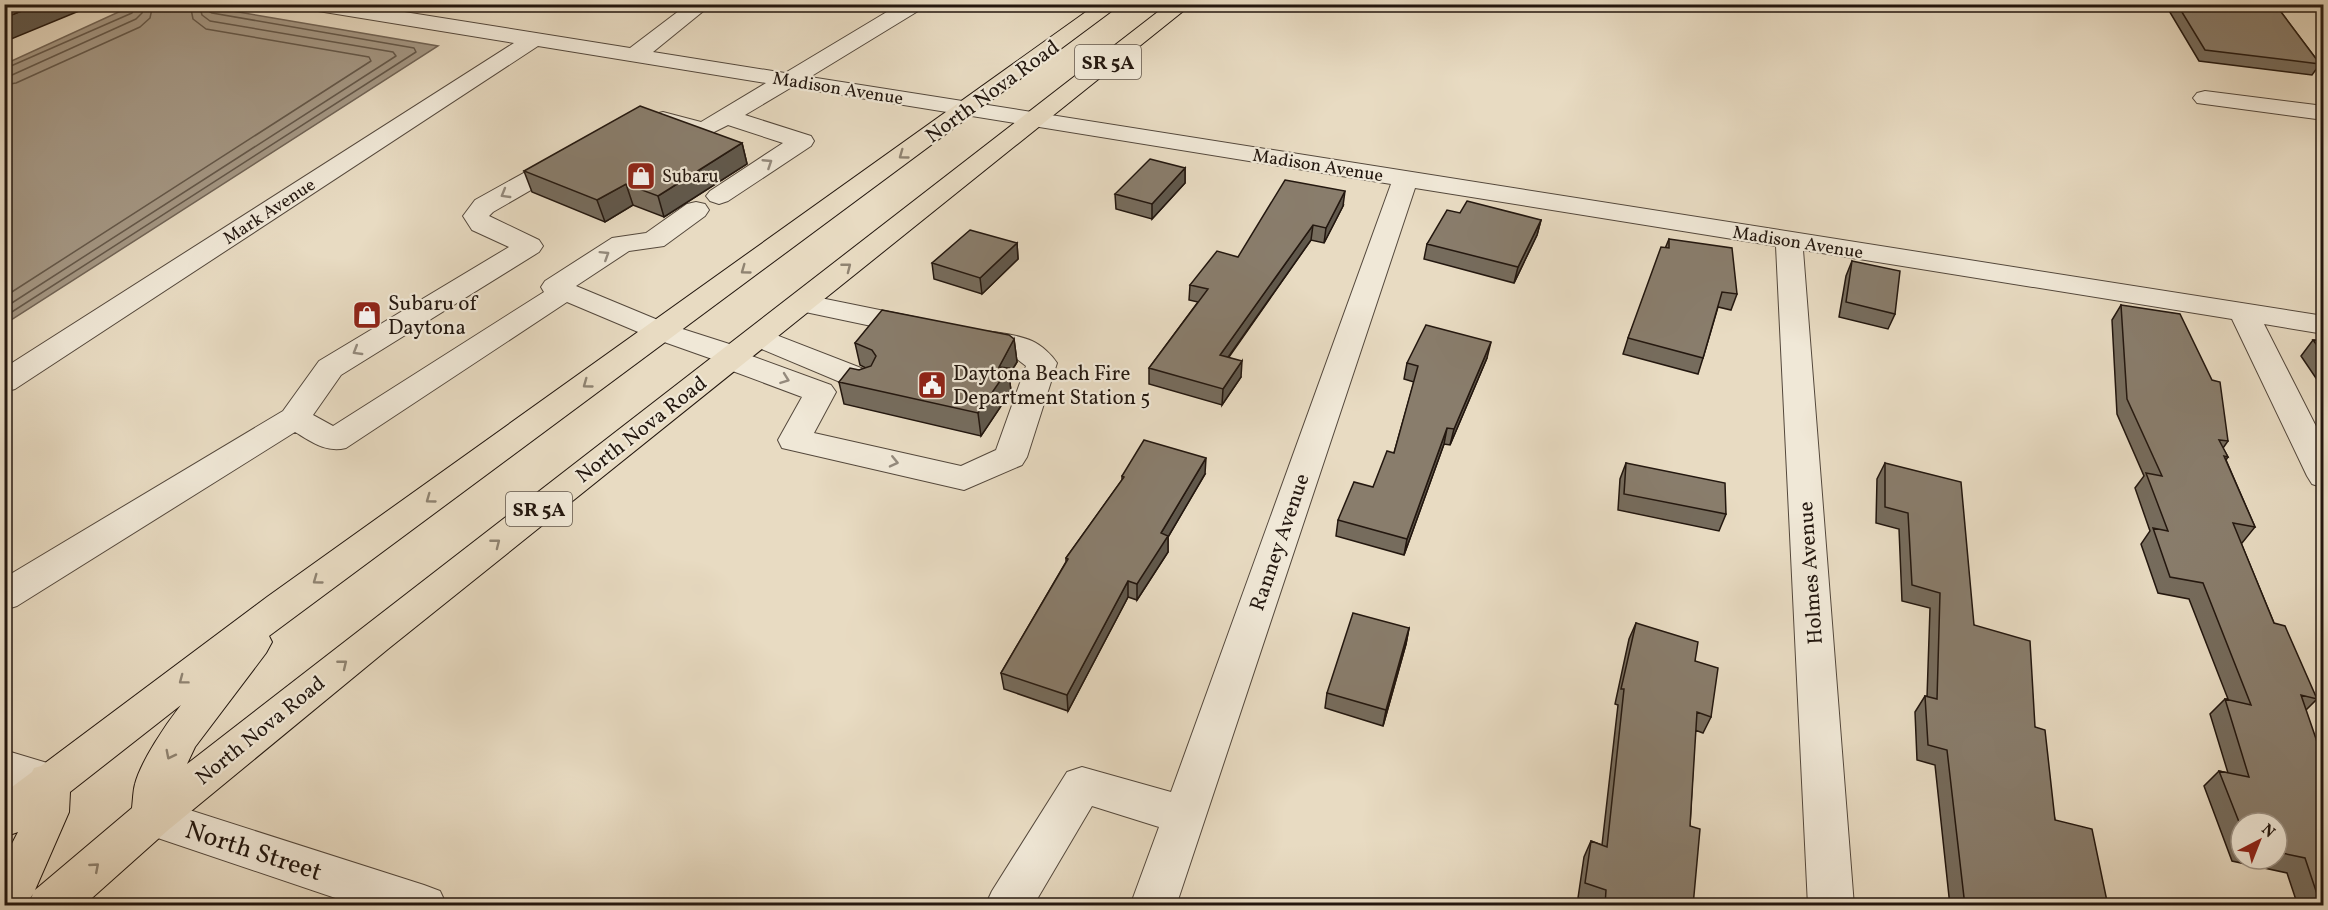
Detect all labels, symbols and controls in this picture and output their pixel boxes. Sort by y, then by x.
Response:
street label: North Nova Road [920,34,1066,151]
road number: SR 5A [1075,45,1141,79]
street label: Madison Avenue [771,67,905,112]
street label: Madison Avenue [1251,144,1385,189]
one-way arrow [899,148,910,159]
one-way arrow [762,159,772,171]
shop icon: Subaru [625,160,657,192]
place label: Subaru [662,165,719,190]
street label: Mark Avenue [219,173,321,251]
one-way arrow [501,187,512,199]
street label: Madison Avenue [1731,221,1865,266]
one-way arrow [598,252,609,263]
one-way arrow [741,262,752,273]
one-way arrow [841,263,852,274]
place label: Subaru of Daytona [388,290,478,343]
shop icon: Subaru of Daytona [351,299,383,331]
one-way arrow [353,343,364,354]
place label: Daytona Beach Fire Department Station 5 [953,360,1150,413]
public building icon: Daytona Beach Fire Department Station 5 [916,369,948,401]
street label: North Nova Road [570,370,714,491]
one-way arrow [779,372,789,385]
one-way arrow [583,377,594,388]
one-way arrow [889,455,899,468]
street label: Ranney Avenue [1243,470,1317,615]
one-way arrow [425,491,436,502]
road number: SR 5A [506,492,572,526]
street label: Holmes Avenue [1792,500,1831,645]
one-way arrow [489,539,500,550]
one-way arrow [313,573,324,584]
one-way arrow [336,660,347,671]
street label: North Nova Road [190,670,332,793]
one-way arrow [179,673,190,684]
one-way arrow [166,749,177,759]
north arrow [2229,811,2289,871]
street label: North Street [180,813,326,891]
text: N [2256,819,2280,844]
one-way arrow [88,863,99,874]

